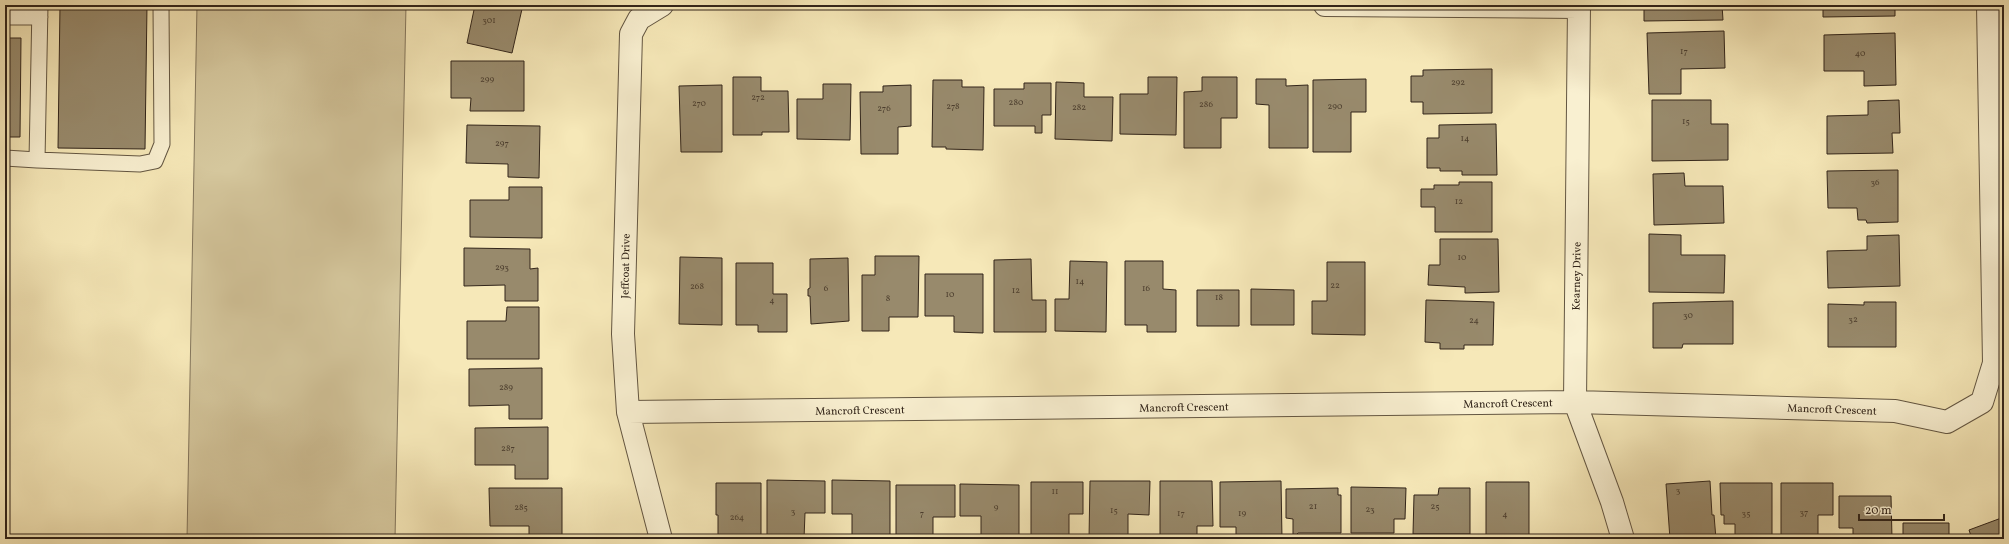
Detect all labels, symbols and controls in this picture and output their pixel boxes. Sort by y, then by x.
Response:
house number: 301 [482,14,496,27]
house number: 17 [1680,45,1688,58]
house number: 40 [1855,47,1866,60]
house number: 299 [480,73,494,86]
house number: 292 [1451,76,1465,89]
house number: 272 [751,91,765,104]
house number: 280 [1009,96,1024,109]
house number: 270 [692,97,707,110]
house number: 286 [1199,98,1213,111]
house number: 278 [946,100,960,113]
house number: 290 [1327,100,1343,113]
house number: 282 [1072,101,1086,114]
house number: 276 [877,102,891,115]
house number: 15 [1682,115,1690,128]
house number: 14 [1461,132,1469,145]
house number: 297 [495,137,509,150]
house number: 36 [1870,176,1880,189]
house number: 12 [1455,195,1463,208]
street label: Jeffcoat Drive [618,233,635,299]
street label: Kearney Drive [1569,242,1586,310]
house number: 10 [1458,251,1467,264]
house number: 293 [495,261,509,274]
house number: 14 [1076,275,1084,288]
house number: 22 [1330,279,1340,292]
house number: 268 [690,280,704,293]
house number: 6 [824,282,829,295]
house number: 16 [1142,282,1150,295]
house number: 12 [1012,284,1020,297]
house number: 10 [946,288,955,301]
house number: 18 [1215,291,1223,304]
house number: 8 [886,292,891,305]
house number: 4 [769,294,775,307]
house number: 30 [1683,309,1694,322]
house number: 32 [1848,313,1858,326]
house number: 24 [1469,314,1479,327]
house number: 289 [499,381,513,394]
street label: Mancroft Crescent [1463,396,1553,413]
street label: Mancroft Crescent [1139,400,1229,417]
street label: Mancroft Crescent [1787,401,1877,420]
street label: Mancroft Crescent [815,403,905,420]
house number: 287 [501,442,515,455]
house number: 3 [1676,484,1681,497]
house number: 11 [1052,485,1058,498]
scale bar [1859,496,1944,522]
house number: 21 [1309,500,1317,513]
house number: 25 [1430,500,1440,513]
house number: 285 [514,501,528,514]
house number: 9 [994,501,999,514]
house number: 23 [1365,503,1375,516]
text: 20 m [1865,503,1892,519]
house number: 15 [1110,504,1118,517]
house number: 3 [791,505,796,518]
house number: 37 [1800,506,1808,519]
house number: 7 [920,507,924,520]
house number: 17 [1177,507,1185,520]
house number: 19 [1238,507,1246,520]
house number: 35 [1742,507,1750,520]
house number: 4 [1502,508,1508,521]
house number: 264 [730,511,744,524]

